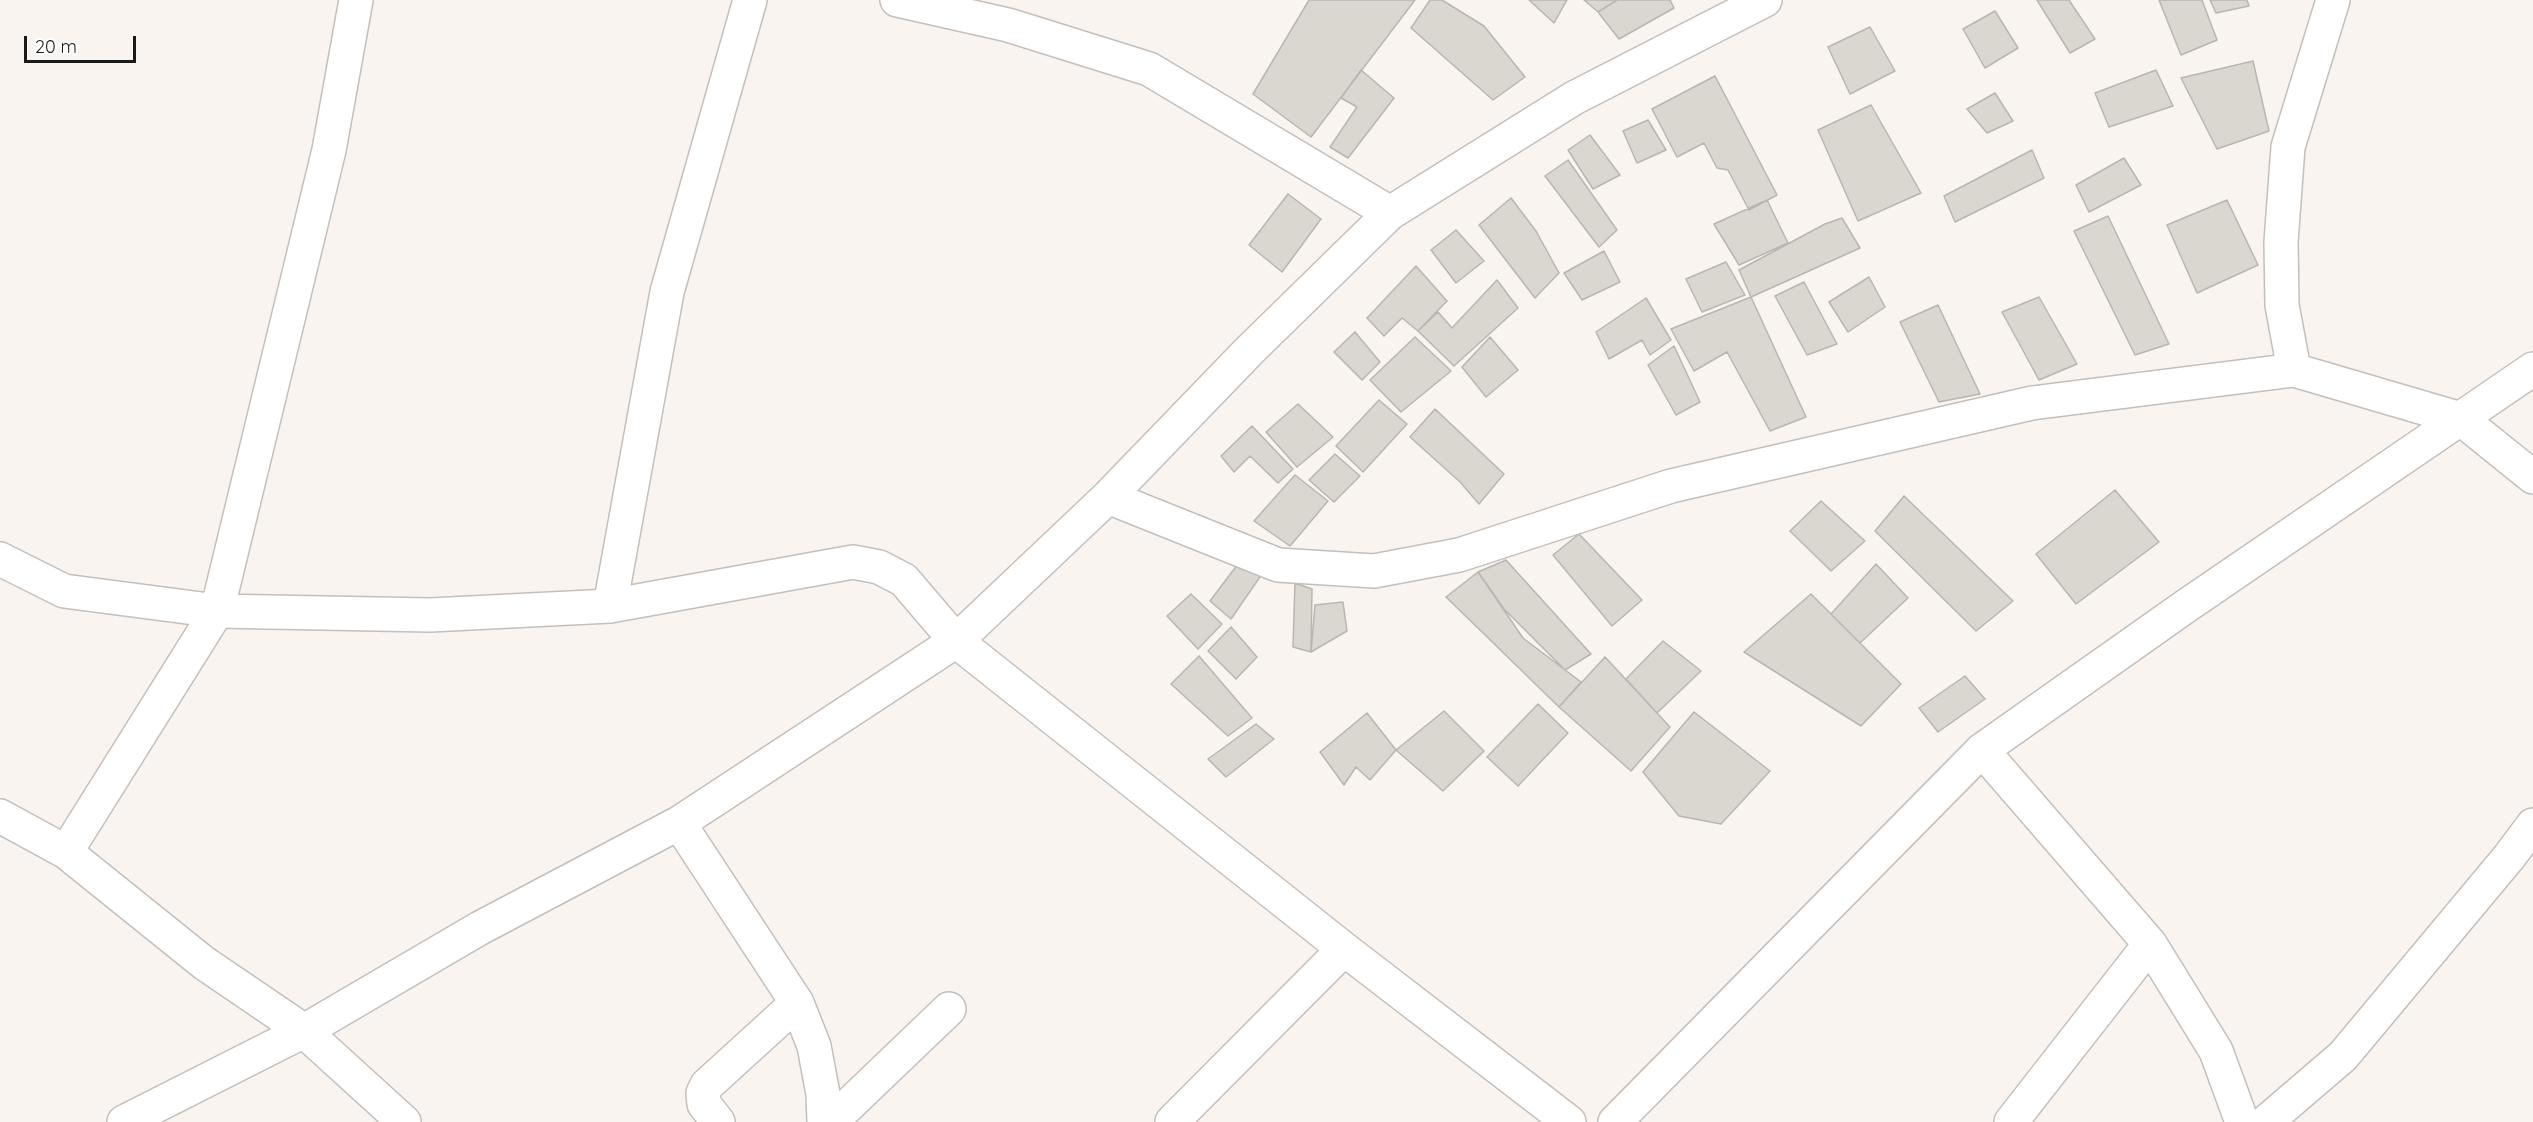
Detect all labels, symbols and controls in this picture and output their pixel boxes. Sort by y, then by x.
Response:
scale bar [27,24,140,62]
text: 20 m [35,35,77,58]

